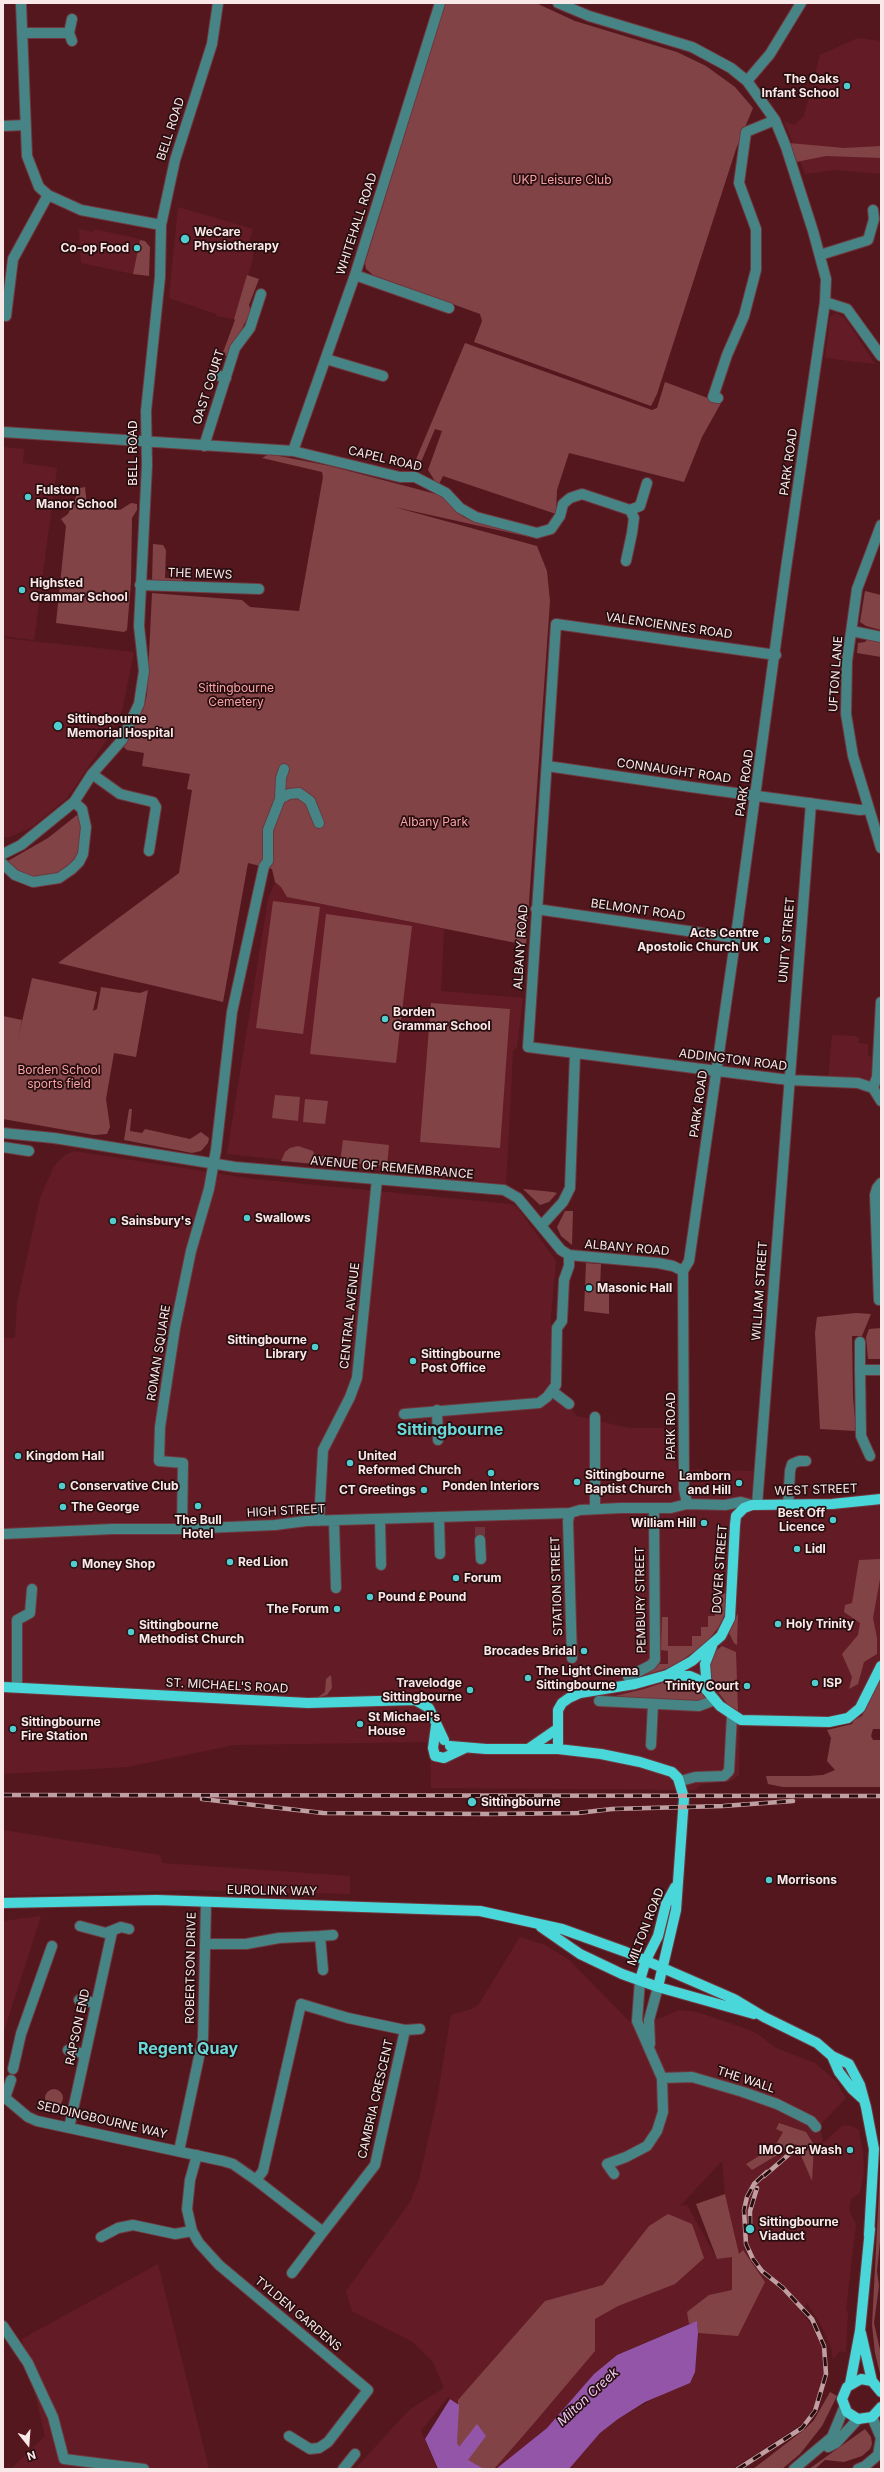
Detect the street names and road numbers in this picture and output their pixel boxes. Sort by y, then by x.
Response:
street label: BELL ROAD [154,96,188,162]
street label: WHITEHALL ROAD [334,171,380,277]
street label: OAST COURT [190,348,228,426]
street label: BELL ROAD [126,420,140,486]
street label: PARK ROAD [777,428,801,496]
street label: CAPEL ROAD [347,444,423,474]
street label: THE MEWS [167,566,233,582]
street label: VALENCIENNES ROAD [605,610,733,642]
street label: UFTON LANE [826,635,846,713]
street label: PARK ROAD [733,749,757,817]
street label: CONNAUGHT ROAD [616,756,732,786]
street label: BELMONT ROAD [590,896,686,924]
street label: UNITY STREET [776,897,798,983]
street label: ALBANY ROAD [511,904,531,990]
street label: ADDINGTON ROAD [678,1046,788,1074]
street label: PARK ROAD [687,1070,711,1138]
street label: AVENUE OF REMEMBRANCE [310,1154,474,1182]
street label: ALBANY ROAD [584,1237,670,1259]
street label: WILLIAM STREET [749,1241,771,1341]
street label: CENTRAL AVENUE [337,1262,363,1370]
street label: ROMAN SQUARE [144,1304,174,1402]
street label: PARK ROAD [664,1392,678,1460]
street label: WEST STREET [774,1481,858,1499]
street label: HIGH STREET [246,1502,326,1520]
street label: DOVER STREET [710,1524,730,1614]
street label: STATION STREET [548,1536,566,1636]
street label: PEMBURY STREET [633,1546,649,1654]
street label: ST. MICHAEL'S ROAD [165,1676,289,1696]
street label: EUROLINK WAY [227,1883,317,1899]
street label: MILTON ROAD [625,1886,667,1968]
street label: ROBERTSON DRIVE [183,1912,199,2024]
street label: RAPSON END [63,1987,93,2067]
street label: CAMBRIA CRESCENT [355,2038,397,2160]
street label: THE WALL [715,2064,777,2096]
street label: SEDDINGBOURNE WAY [35,2098,169,2142]
street label: TYLDEN GARDENS [252,2274,344,2354]

